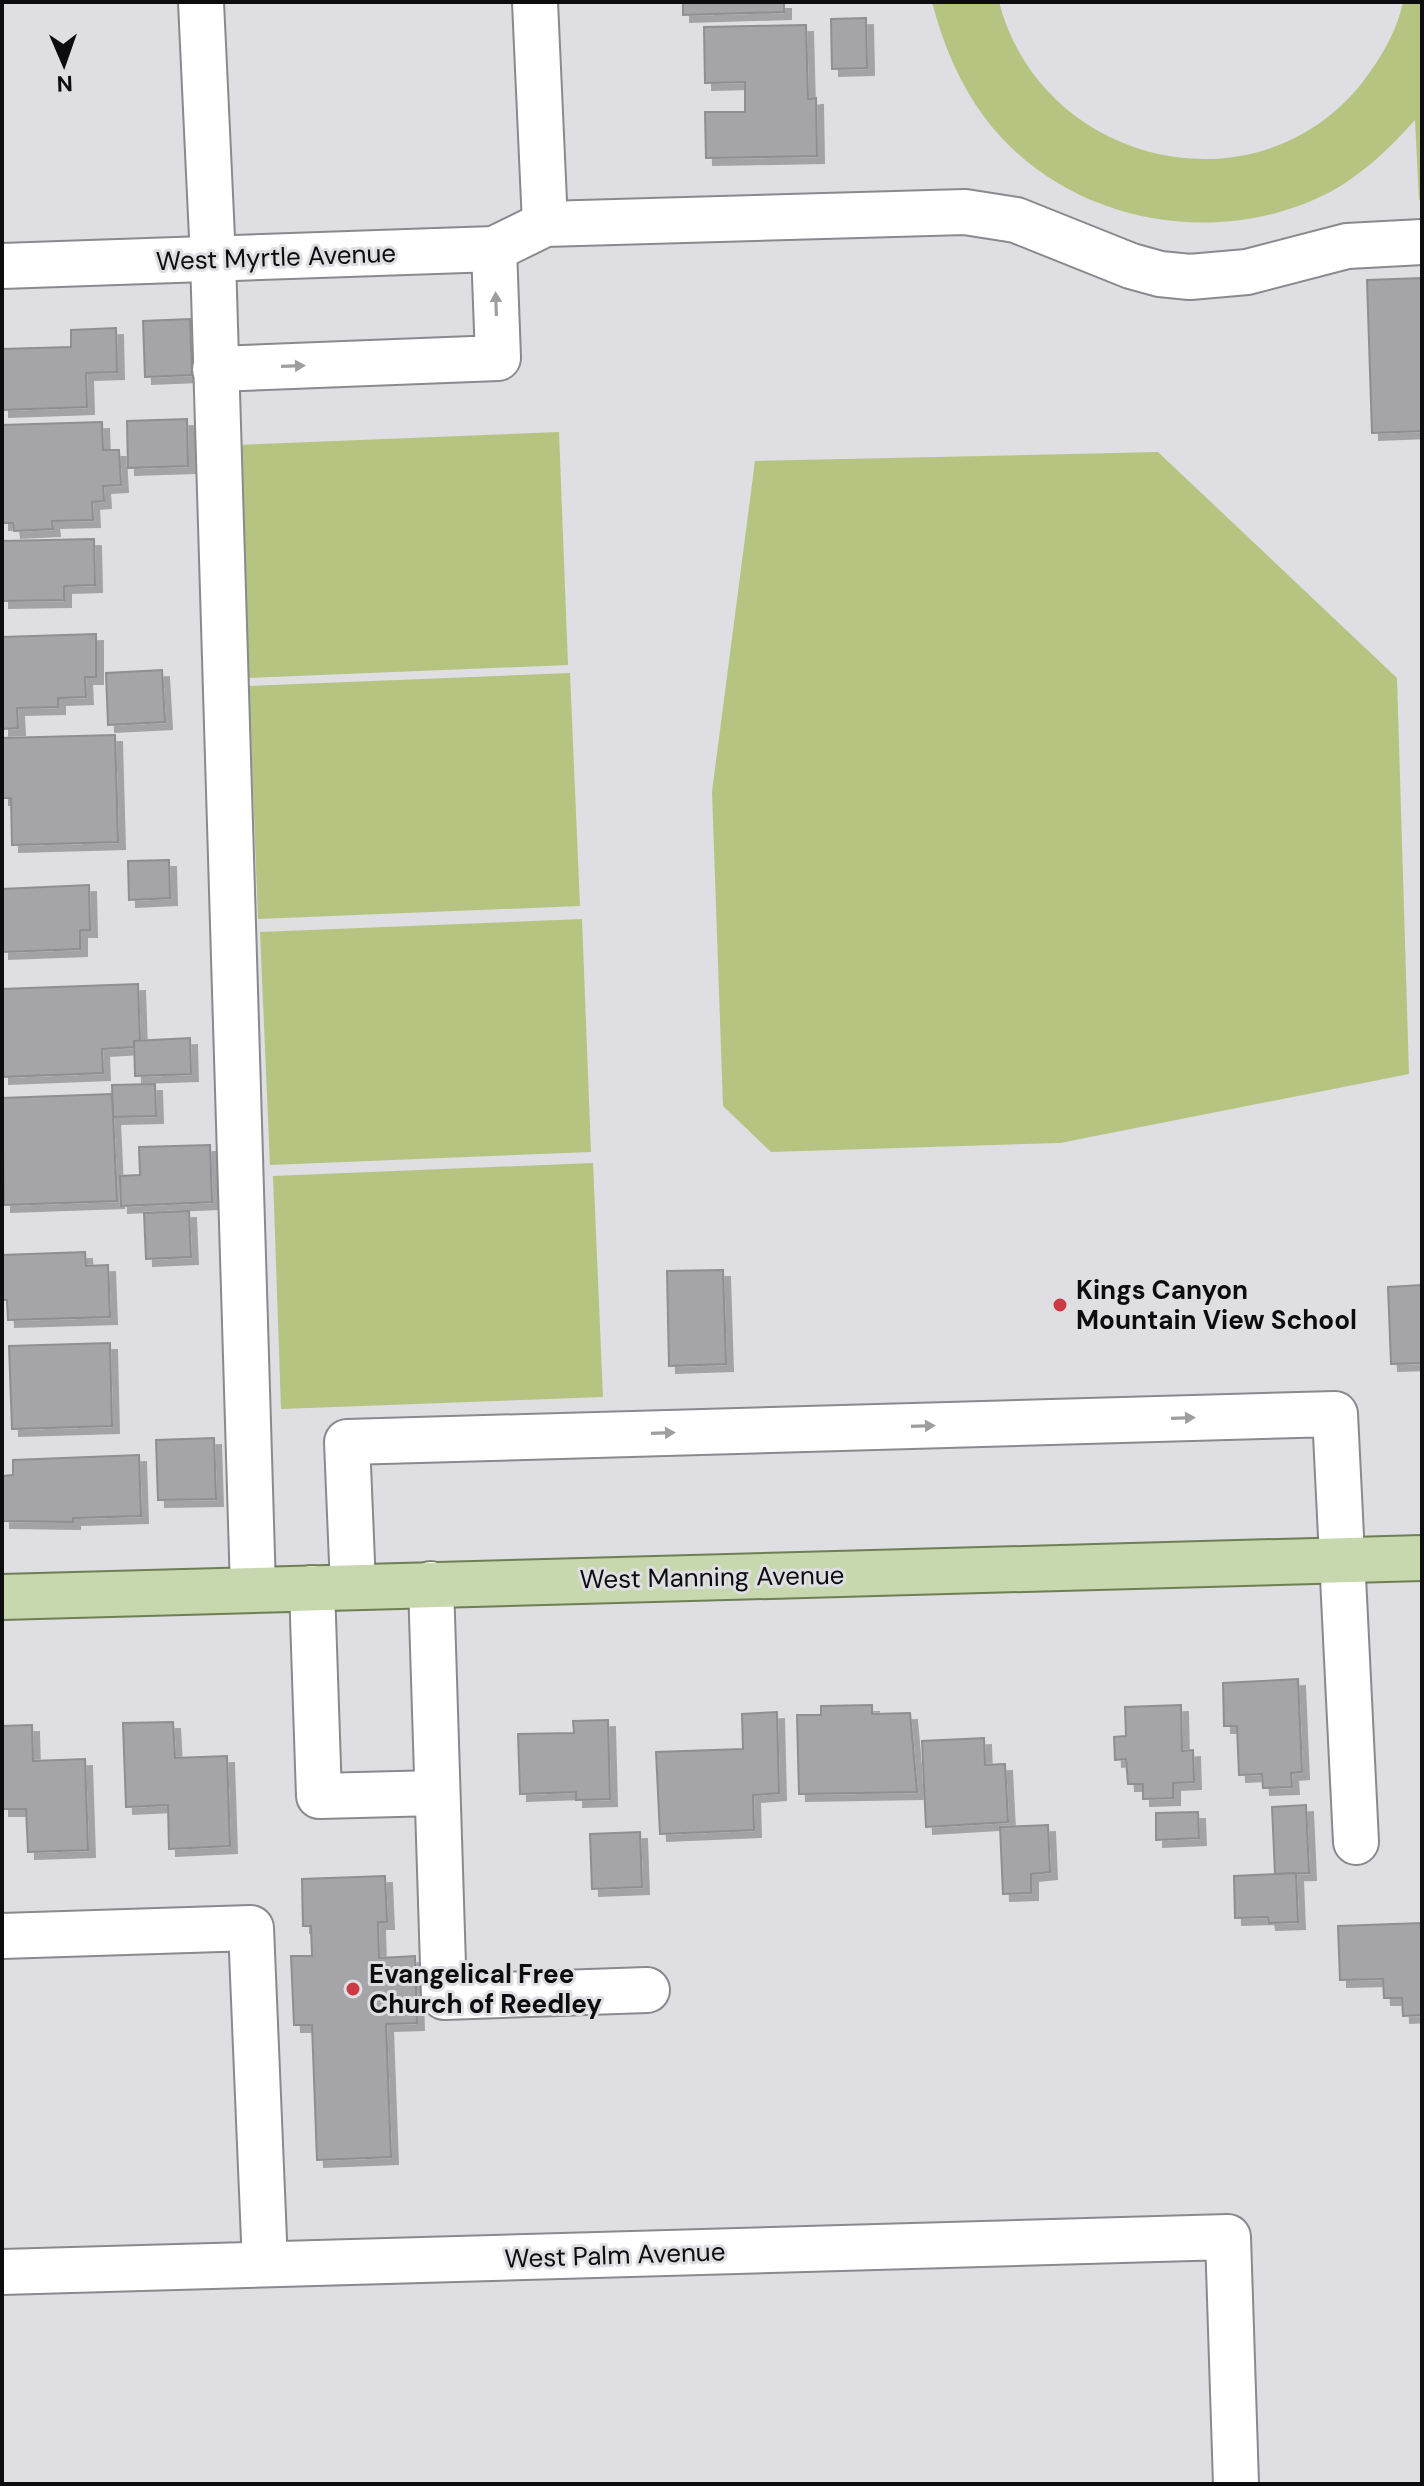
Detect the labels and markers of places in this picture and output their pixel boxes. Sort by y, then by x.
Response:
place label: Kings Canyon Mountain View School [1076,1273,1357,1337]
marker: Kings Canyon Mountain View School [1051,1296,1069,1314]
place label: Evangelical Free Church of Reedley [369,1957,602,2021]
marker: Evangelical Free Church of Reedley [344,1980,362,1998]

